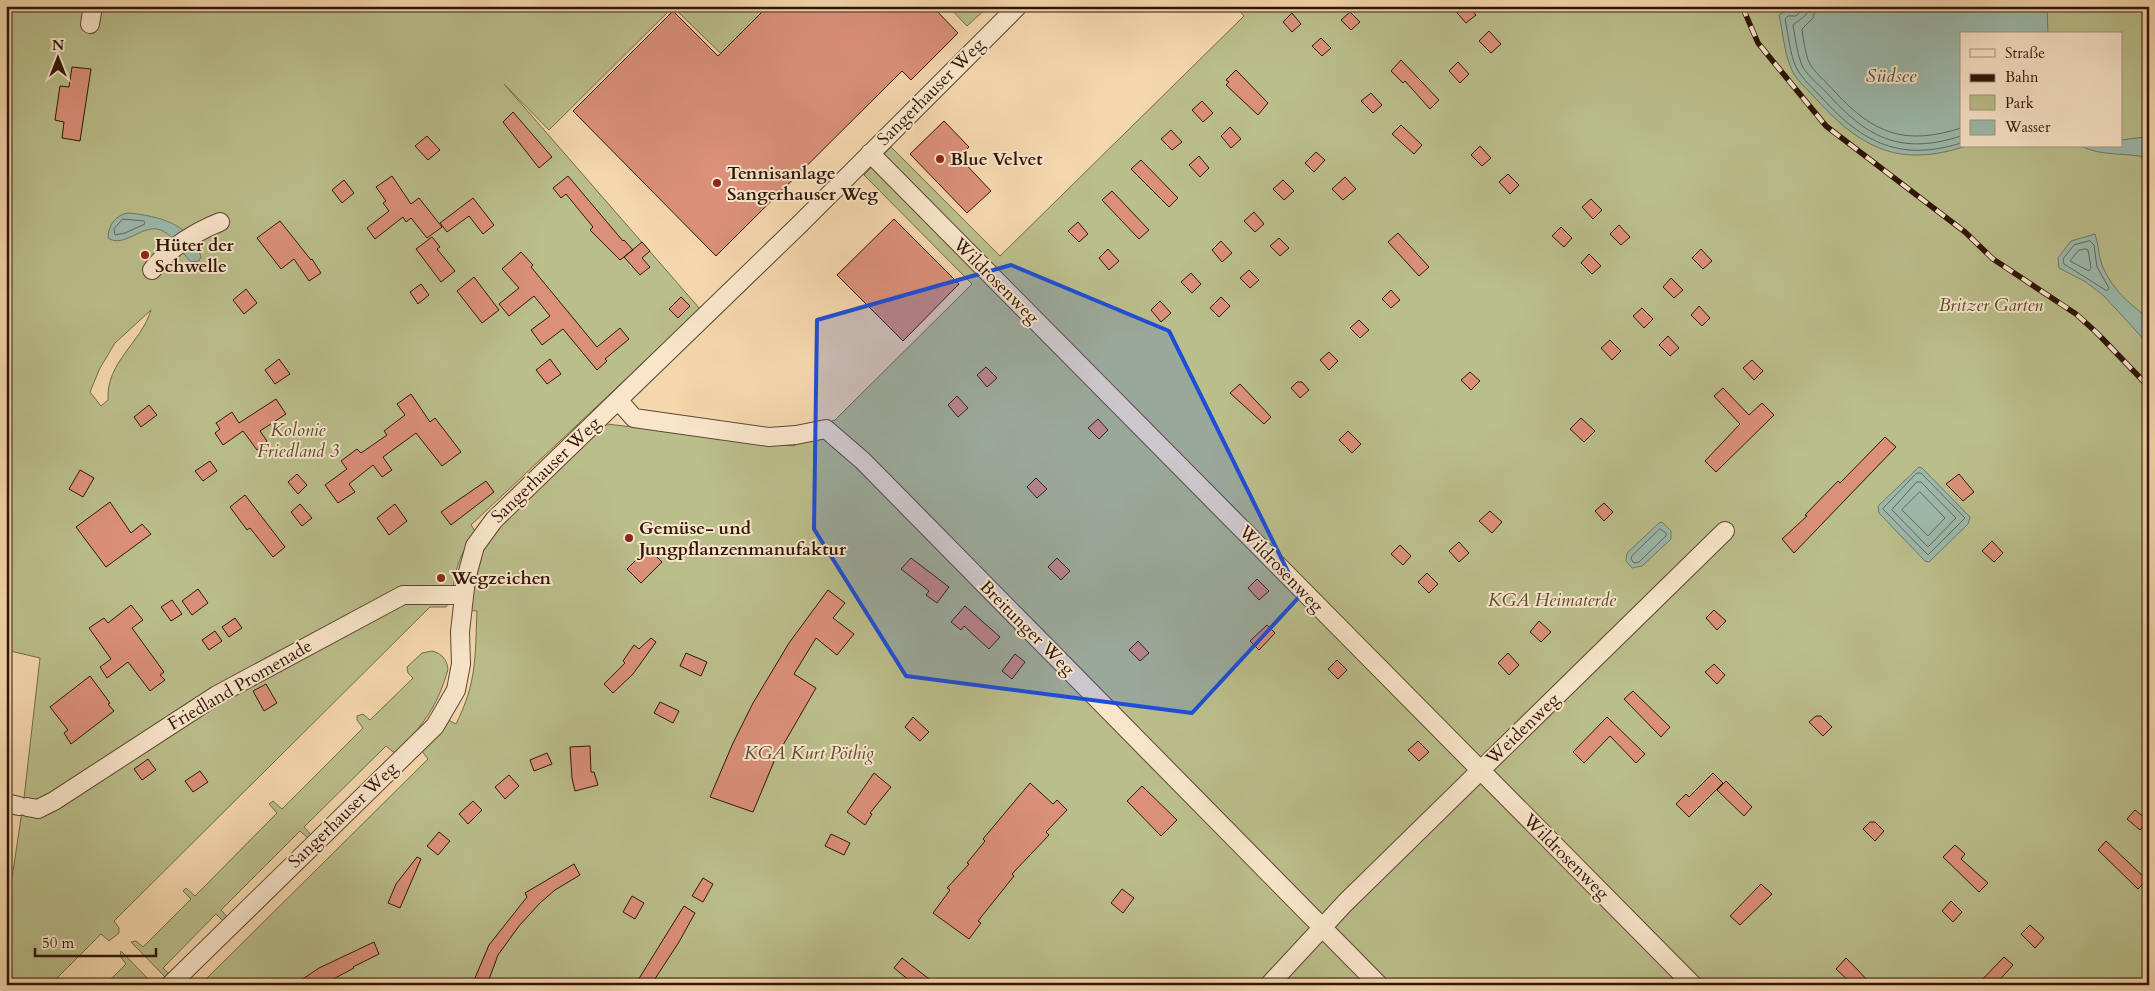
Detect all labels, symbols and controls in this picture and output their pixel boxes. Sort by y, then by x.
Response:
north arrow [32,32,82,82]
street label: Sangerhauser Weg [872,32,991,151]
legend [1960,32,2122,148]
text: N [52,36,64,55]
text: Straße [2005,43,2045,63]
water label: Südsee [1866,63,1917,89]
text: Bahn [2005,67,2039,87]
text: Park [2005,93,2034,113]
text: Wasser [2004,117,2051,137]
place label: Blue Velvet [950,147,1043,172]
marker: Blue Velvet [934,153,946,165]
place label: Tennisanlage Sangerhauser Weg [727,161,878,207]
marker: Tennisanlage Sangerhauser Weg [711,177,723,189]
street label: Wildrosenweg [947,232,1045,330]
place label: Hüter der Schwelle [155,233,234,279]
marker: Hüter der Schwelle [139,249,151,261]
park label: Britzer Garten [1939,293,2043,318]
street label: Sangerhauser Weg [486,411,607,529]
park label: Kolonie Friedland 3 [257,418,340,464]
place label: Gemüse- und Jungpflanzenmanufaktur [636,516,847,562]
street label: Wildrosenweg [1232,519,1330,619]
marker: Gemüse- und Jungpflanzenmanufaktur [623,532,635,544]
place label: Wegzeichen [450,566,552,591]
marker: Wegzeichen [435,572,447,584]
street label: Breitunger Weg [974,575,1081,682]
park label: KGA Heimaterde [1488,588,1617,613]
street label: Friedland Promenade [163,633,317,737]
street label: Weidenweg [1480,687,1566,771]
park label: KGA Kurt Pöthig [744,741,874,766]
street label: Sangerhauser Weg [283,756,404,874]
street label: Wildrosenweg [1517,808,1615,906]
scale bar [35,926,156,958]
text: 50 m [42,933,74,953]

